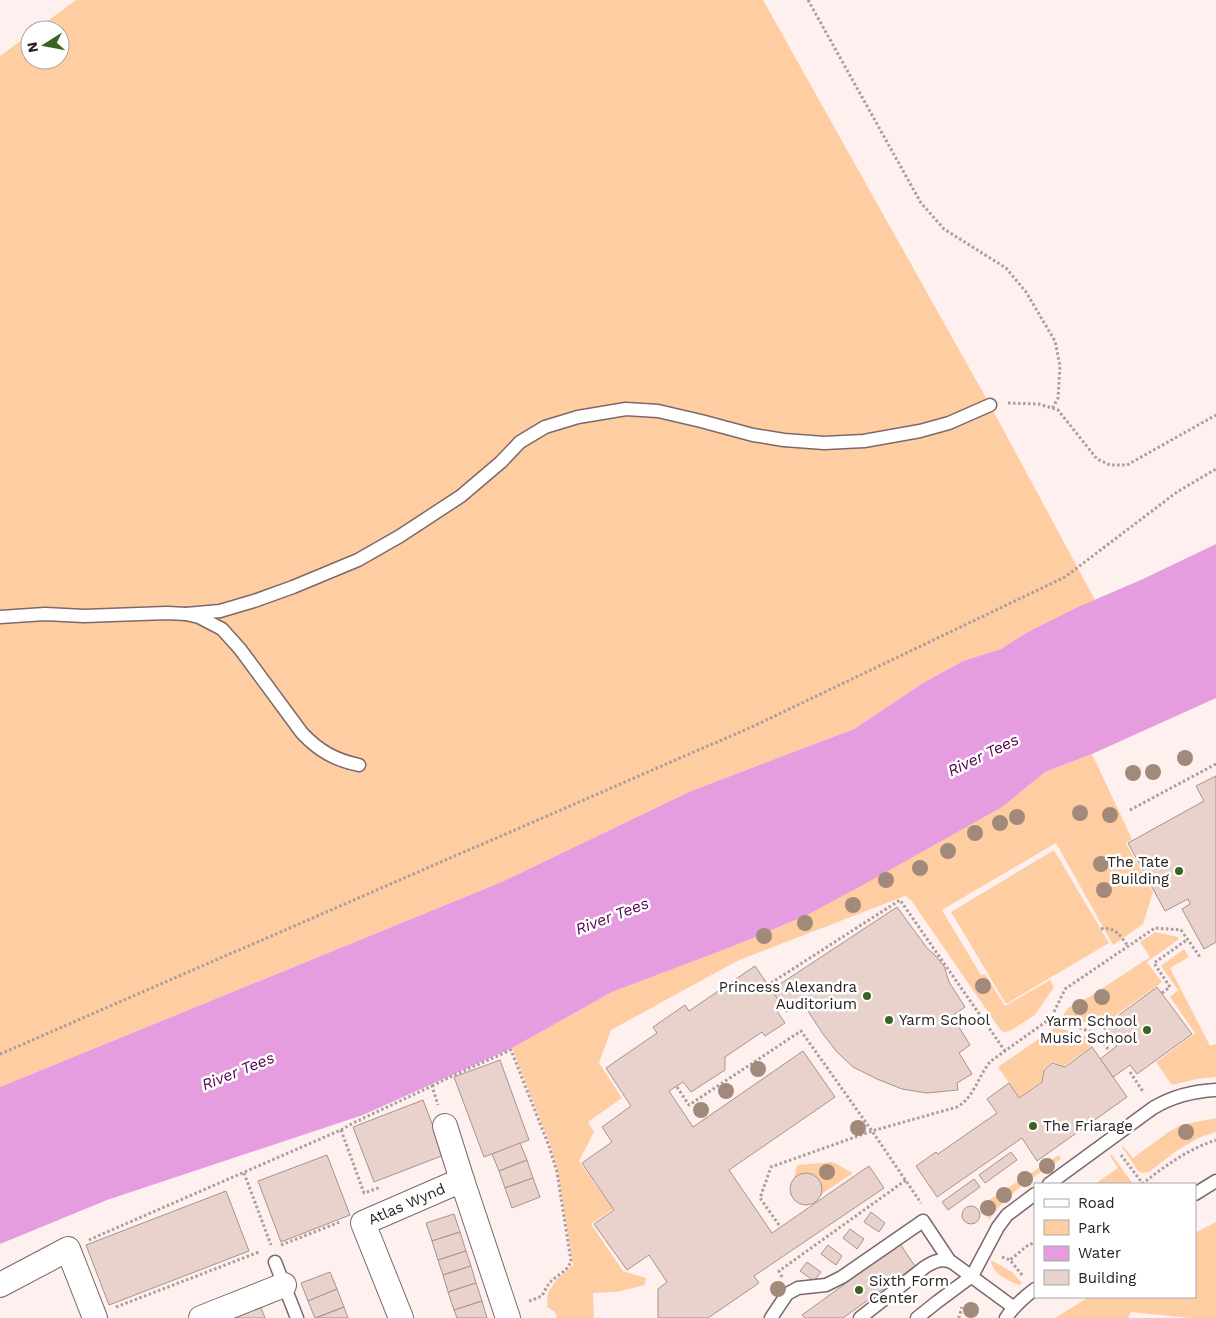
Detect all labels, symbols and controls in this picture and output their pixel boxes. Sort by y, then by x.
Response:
north arrow [20,20,70,70]
text: N [23,41,41,54]
water label: River Tees [944,730,1022,780]
place label: The Tate Building [1107,853,1169,888]
marker: The Tate Building [1173,865,1185,877]
water label: River Tees [573,893,651,939]
place label: Princess Alexandra Auditorium [719,978,858,1013]
marker: Princess Alexandra Auditorium [861,990,873,1002]
place label: Yarm School [899,1011,991,1029]
place label: Yarm School Music School [1040,1012,1137,1047]
marker: Yarm School [883,1014,895,1026]
marker: Yarm School Music School [1141,1024,1153,1036]
water label: River Tees [199,1048,277,1094]
place label: The Friarage [1043,1117,1133,1135]
marker: The Friarage [1027,1120,1039,1132]
street label: Atlas Wynd [365,1179,448,1229]
legend [1034,1183,1196,1298]
text: Road [1078,1194,1115,1212]
text: Park [1078,1219,1111,1237]
text: Water [1078,1244,1121,1262]
text: Building [1078,1269,1136,1287]
place label: Sixth Form Center [869,1272,949,1307]
marker: Sixth Form Center [853,1284,865,1296]

